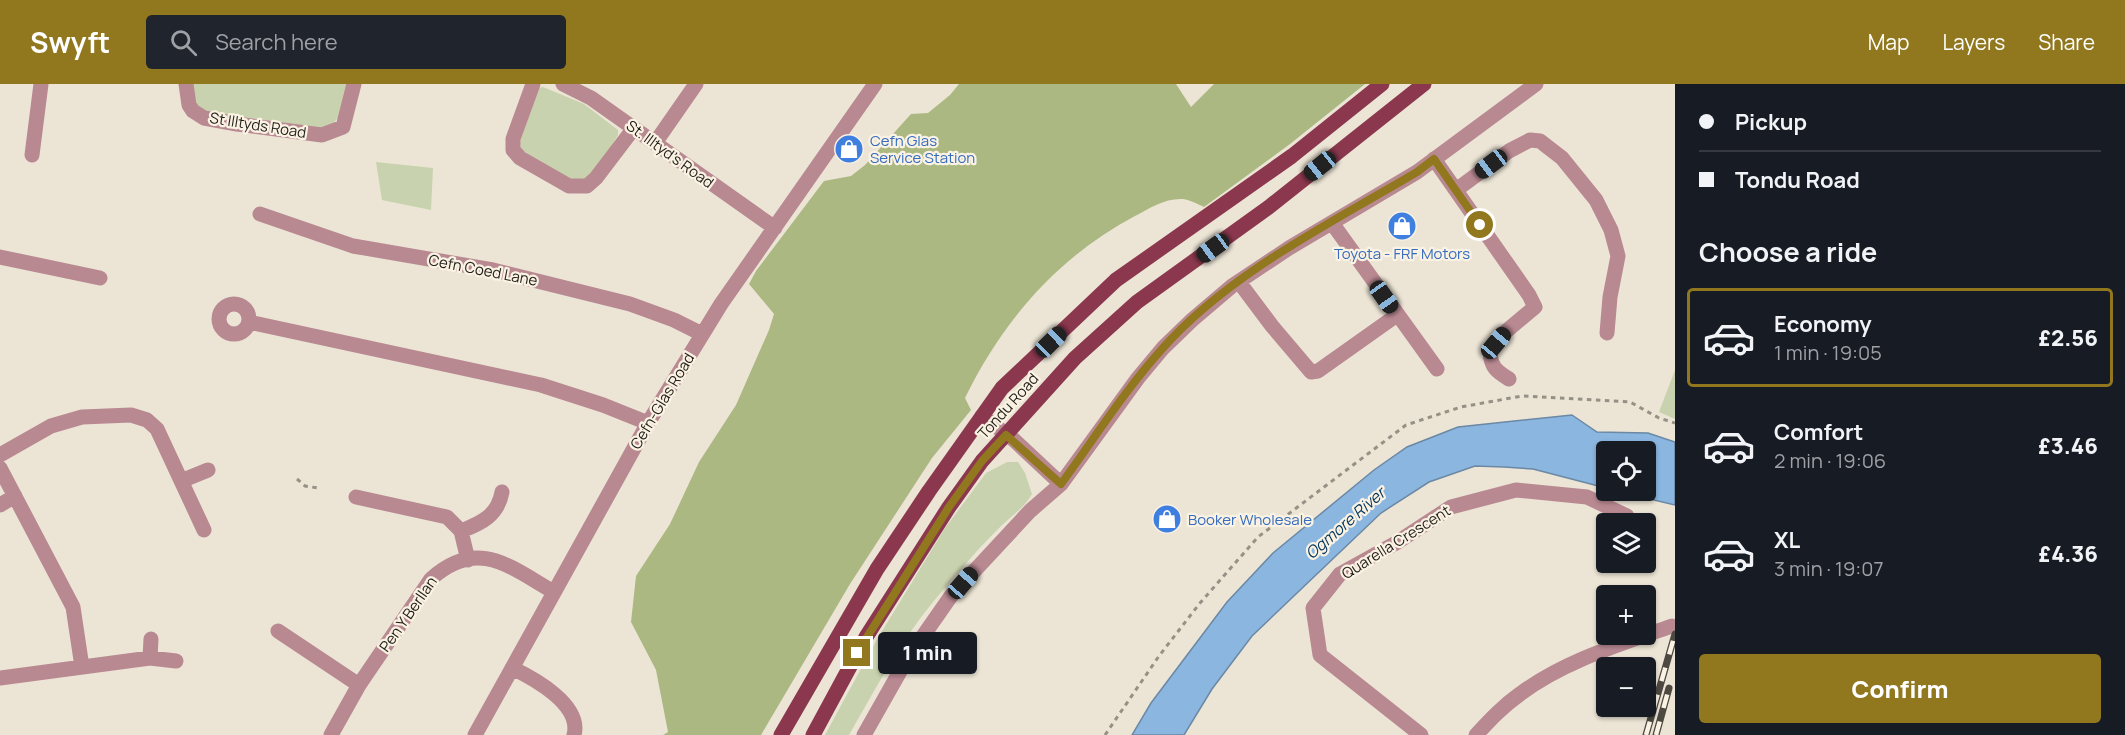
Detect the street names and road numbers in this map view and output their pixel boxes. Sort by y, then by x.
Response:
street label: St Illtyds Road [208,107,308,143]
street label: St. Illtyd's Road [622,115,718,193]
street label: Cefn Coed Lane [427,249,540,291]
street label: Cefn-Glas Road [625,349,699,453]
street label: Tondu Road [973,369,1043,443]
street label: Quarella Crescent [1338,500,1454,584]
street label: Pen Y Berllan [374,572,442,656]

